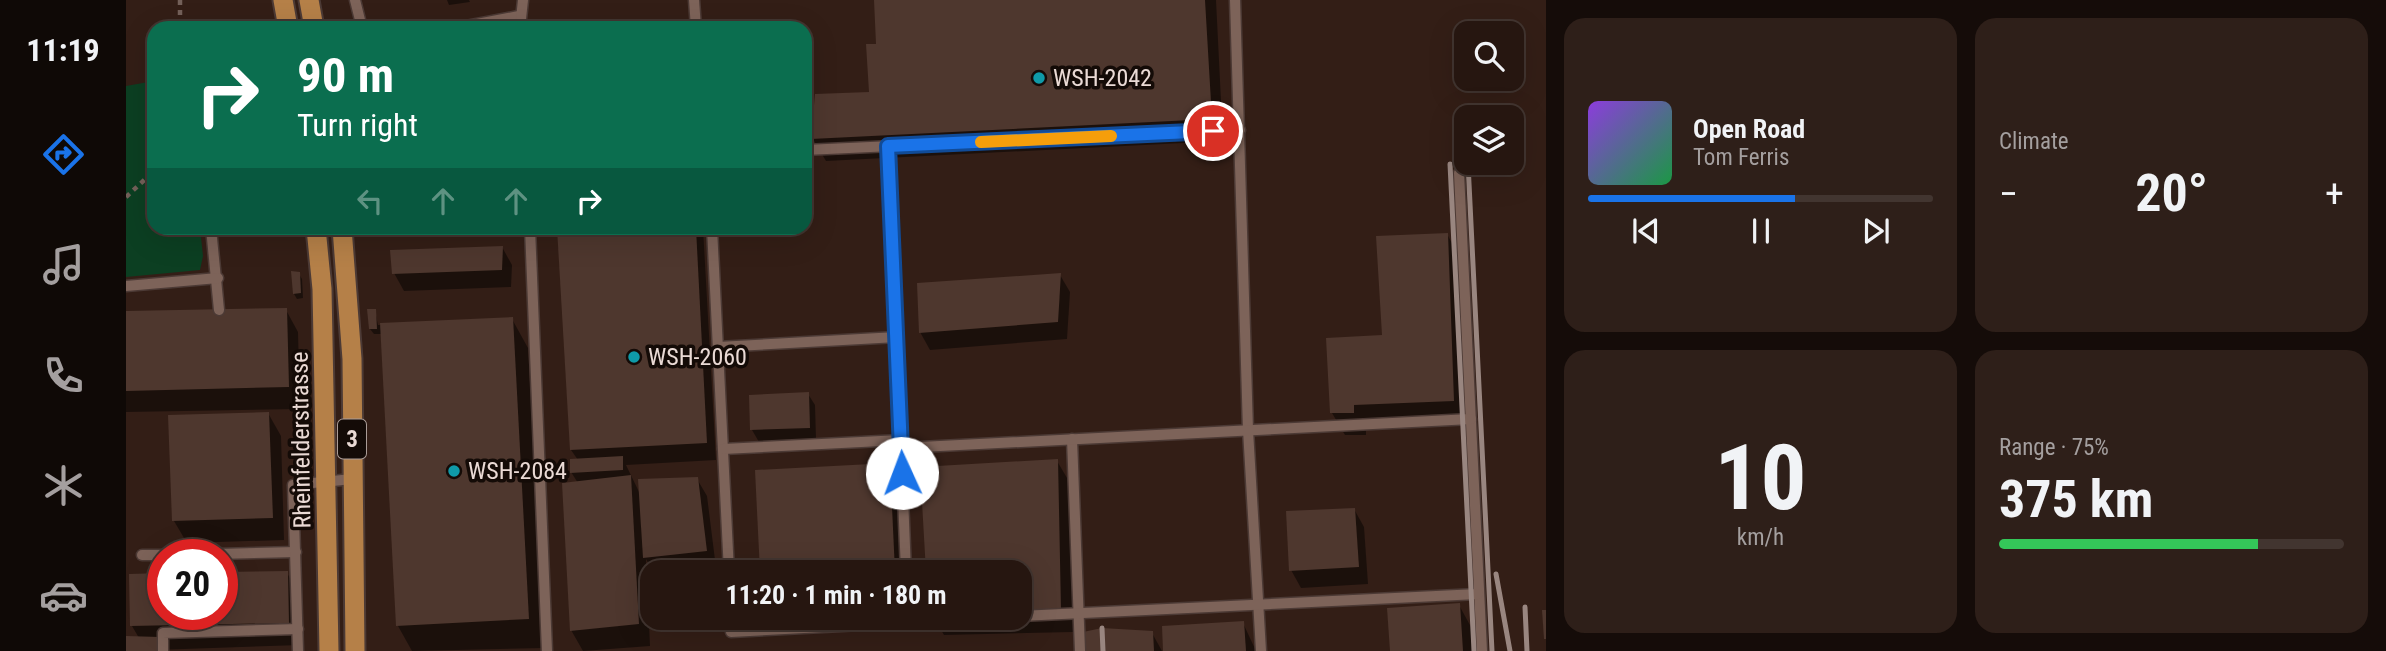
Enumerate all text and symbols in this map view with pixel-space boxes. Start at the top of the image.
map controls [1454,21,1524,175]
button: search [1454,21,1524,91]
text: 11:19 [26,31,100,69]
text: 90 m [297,47,394,104]
icon: right [182,49,273,140]
place label: WSH-2042 [1053,64,1152,92]
marker: WSH-2042 [1031,70,1047,86]
pin [1183,101,1243,161]
button: layers [1454,105,1524,175]
text: Turn right [297,106,418,144]
icon: arrive [1194,112,1232,150]
text: Open Road [1693,114,1805,144]
text: Climate [1999,128,2069,155]
icon: directions [39,130,88,179]
text: Tom Ferris [1693,144,1789,171]
text: 20° [2135,163,2208,224]
text: − [1999,172,2018,216]
text: + [2325,172,2344,216]
icon: left [351,182,389,220]
icon: ahead [424,182,462,220]
icon: ahead [497,182,535,220]
icon: right [570,182,608,220]
icon: previous [1627,212,1665,250]
icon: pause [1742,212,1780,250]
icon: next [1857,212,1895,250]
icon: music [39,240,88,289]
place label: WSH-2060 [648,343,747,371]
marker: WSH-2060 [626,349,642,365]
icon: phone [39,351,88,400]
street label: Rheinfelderstrasse [285,351,317,529]
road number: 3 [338,420,366,458]
text: 10 [1715,425,1806,531]
text: Range · 75% [1999,434,2109,461]
position arrow [865,436,939,510]
place label: WSH-2084 [468,457,567,485]
icon: climate [39,461,88,510]
marker: WSH-2084 [446,463,462,479]
text: 375 km [1999,469,2153,530]
text: km/h [1737,524,1784,551]
speed limit sign: 20 [147,539,238,630]
icon: car [39,571,88,620]
text: 11:20 · 1 min · 180 m [726,580,946,610]

